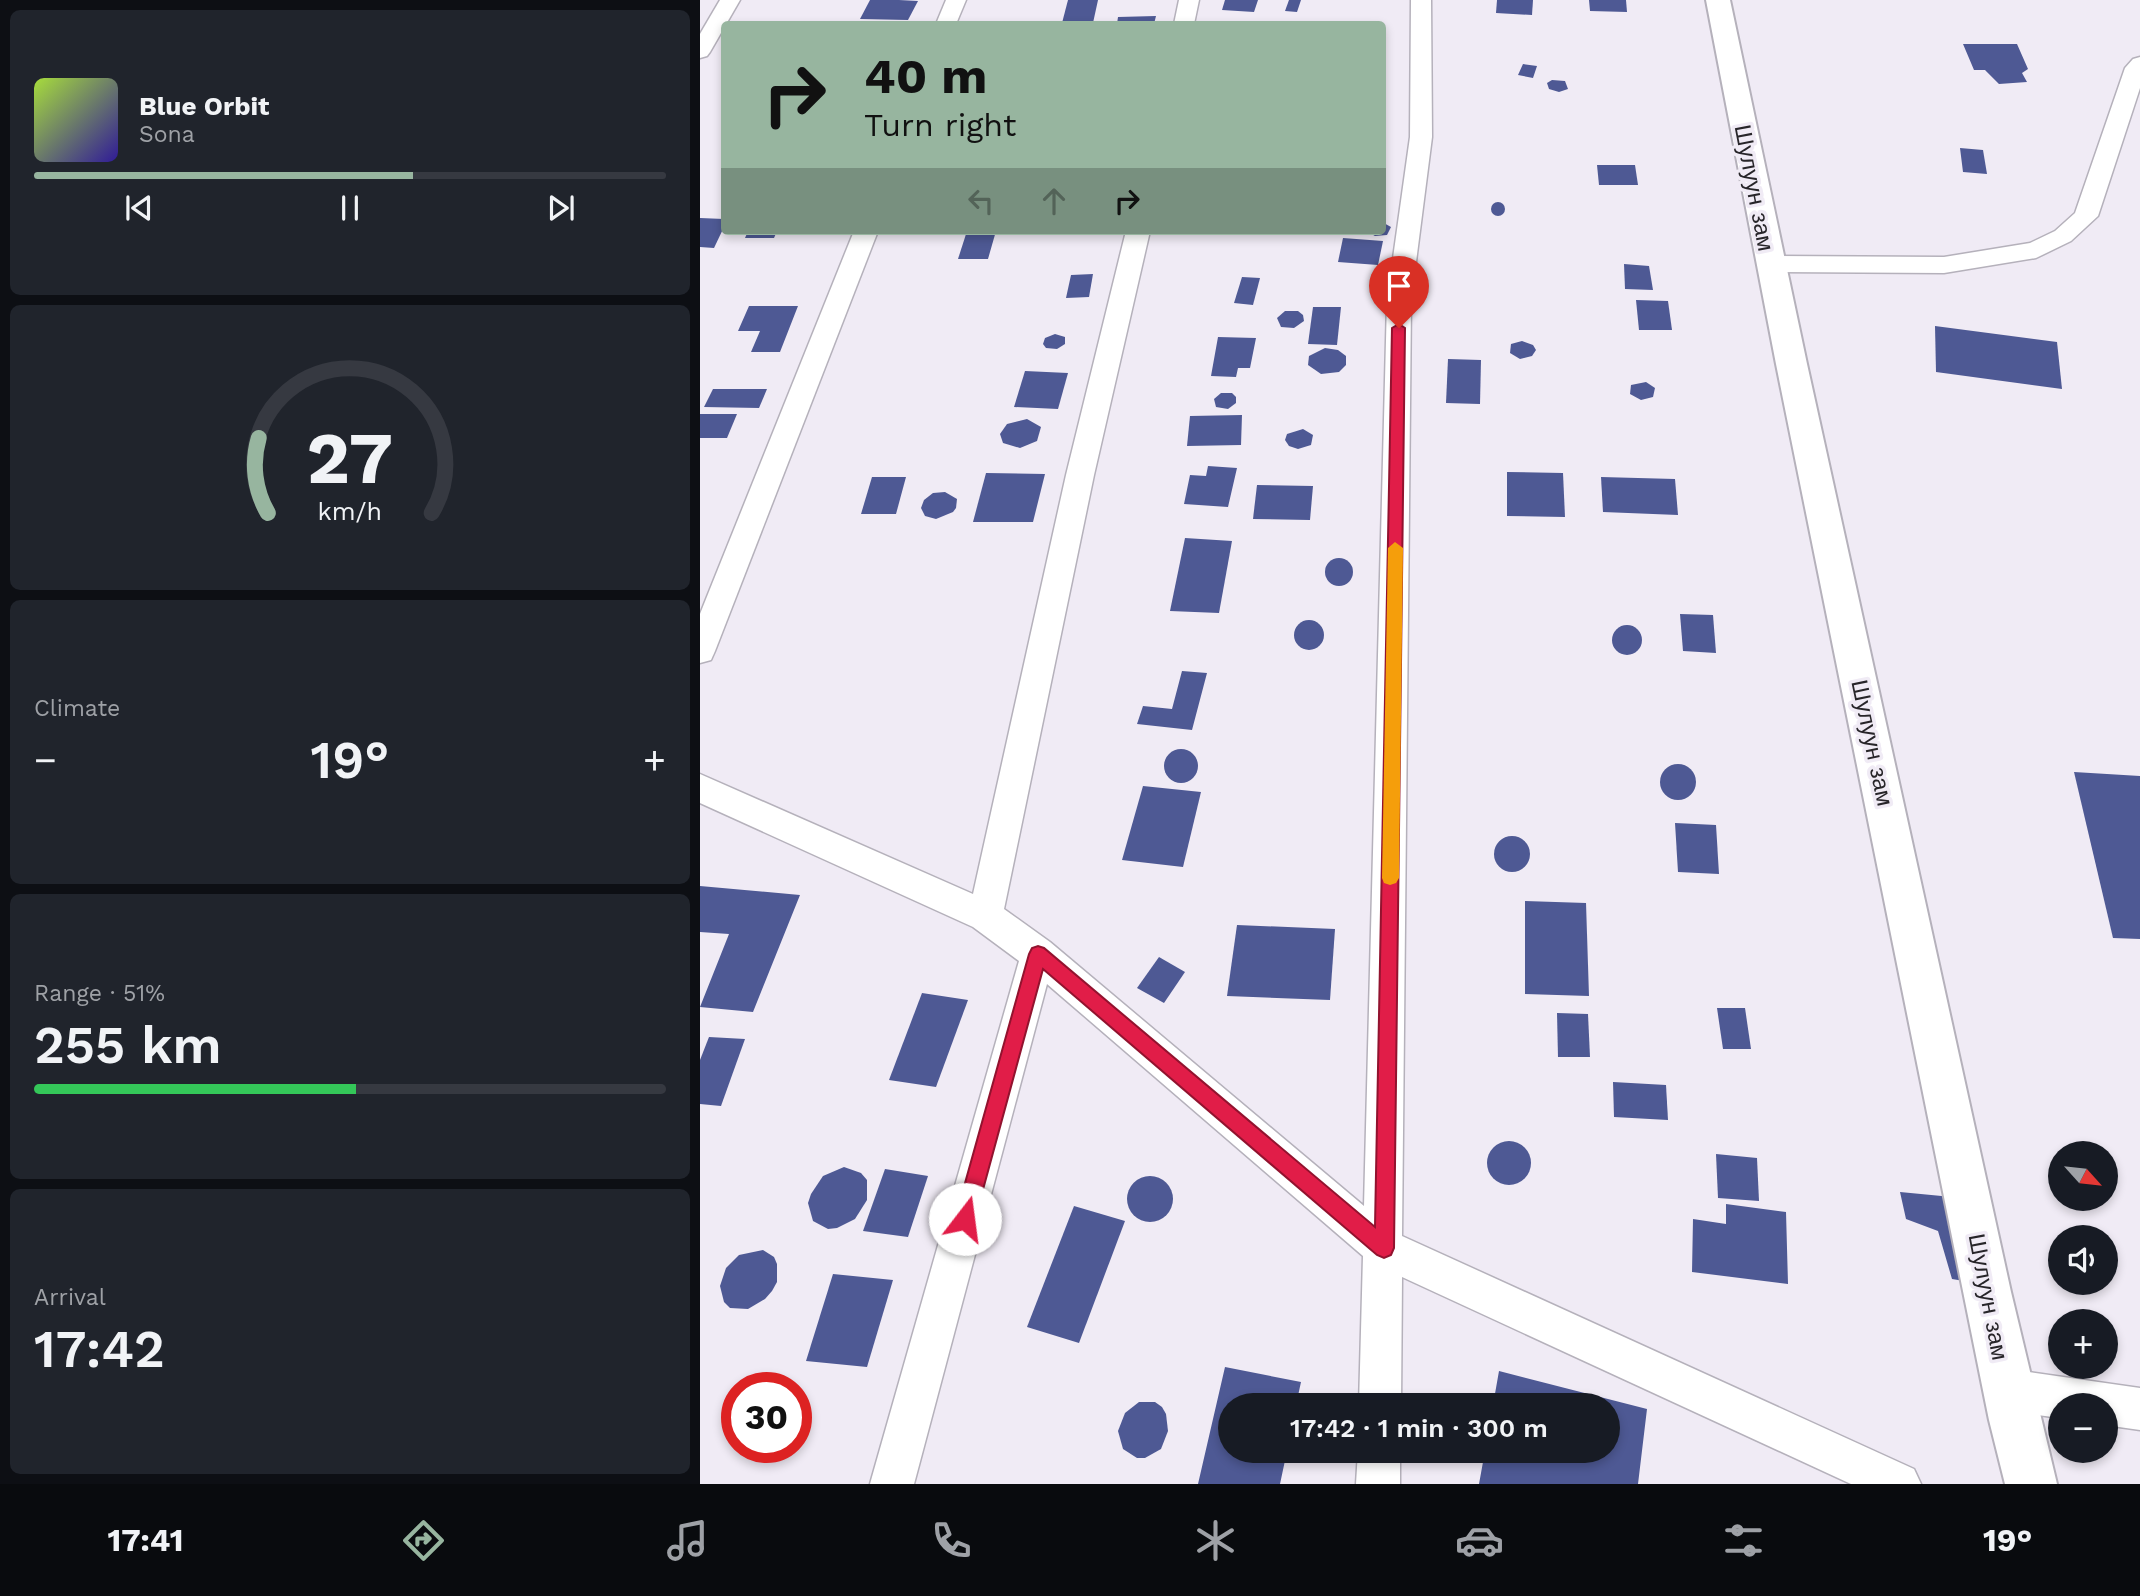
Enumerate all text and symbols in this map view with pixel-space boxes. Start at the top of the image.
text: 40 m [864,47,987,105]
icon: right [749,49,840,140]
text: Blue Orbit [139,91,269,121]
text: Turn right [864,106,1016,144]
text: Sona [139,121,195,148]
street label: Шулуун зам [1729,123,1779,253]
icon: left [962,182,1000,220]
icon: ahead [1035,182,1073,220]
icon: right [1108,182,1146,220]
icon: previous [120,189,158,227]
icon: pause [331,189,369,227]
icon: next [542,189,580,227]
pin [1369,256,1429,328]
icon: arrive [1380,267,1418,305]
text: 27 [307,416,393,502]
text: km/h [318,497,382,526]
street label: Шулуун зам [1845,677,1899,809]
text: Climate [34,695,120,722]
text: 19° [311,730,389,791]
text: − [34,738,57,782]
text: + [643,738,666,782]
text: Range · 51% [34,980,165,1007]
text: 255 km [34,1015,222,1076]
north arrow [2048,1141,2118,1211]
map controls [2048,1141,2118,1463]
position arrow [928,1182,1002,1256]
button: sound [2048,1225,2118,1295]
street label: Шулуун зам [1963,1232,2013,1362]
text: Arrival [34,1284,106,1311]
button: + [2048,1309,2118,1379]
text: 17:42 [34,1319,165,1380]
speed limit sign: 30 [721,1372,812,1463]
button: − [2048,1393,2118,1463]
text: 17:42 · 1 min · 300 m [1290,1413,1548,1443]
icon: directions [399,1516,448,1565]
icon: music [663,1516,712,1565]
icon: phone [927,1516,976,1565]
icon: climate [1191,1516,1240,1565]
icon: car [1455,1516,1504,1565]
icon: filters [1719,1516,1768,1565]
text: 17:41 [108,1521,184,1559]
text: 19° [1983,1521,2032,1559]

